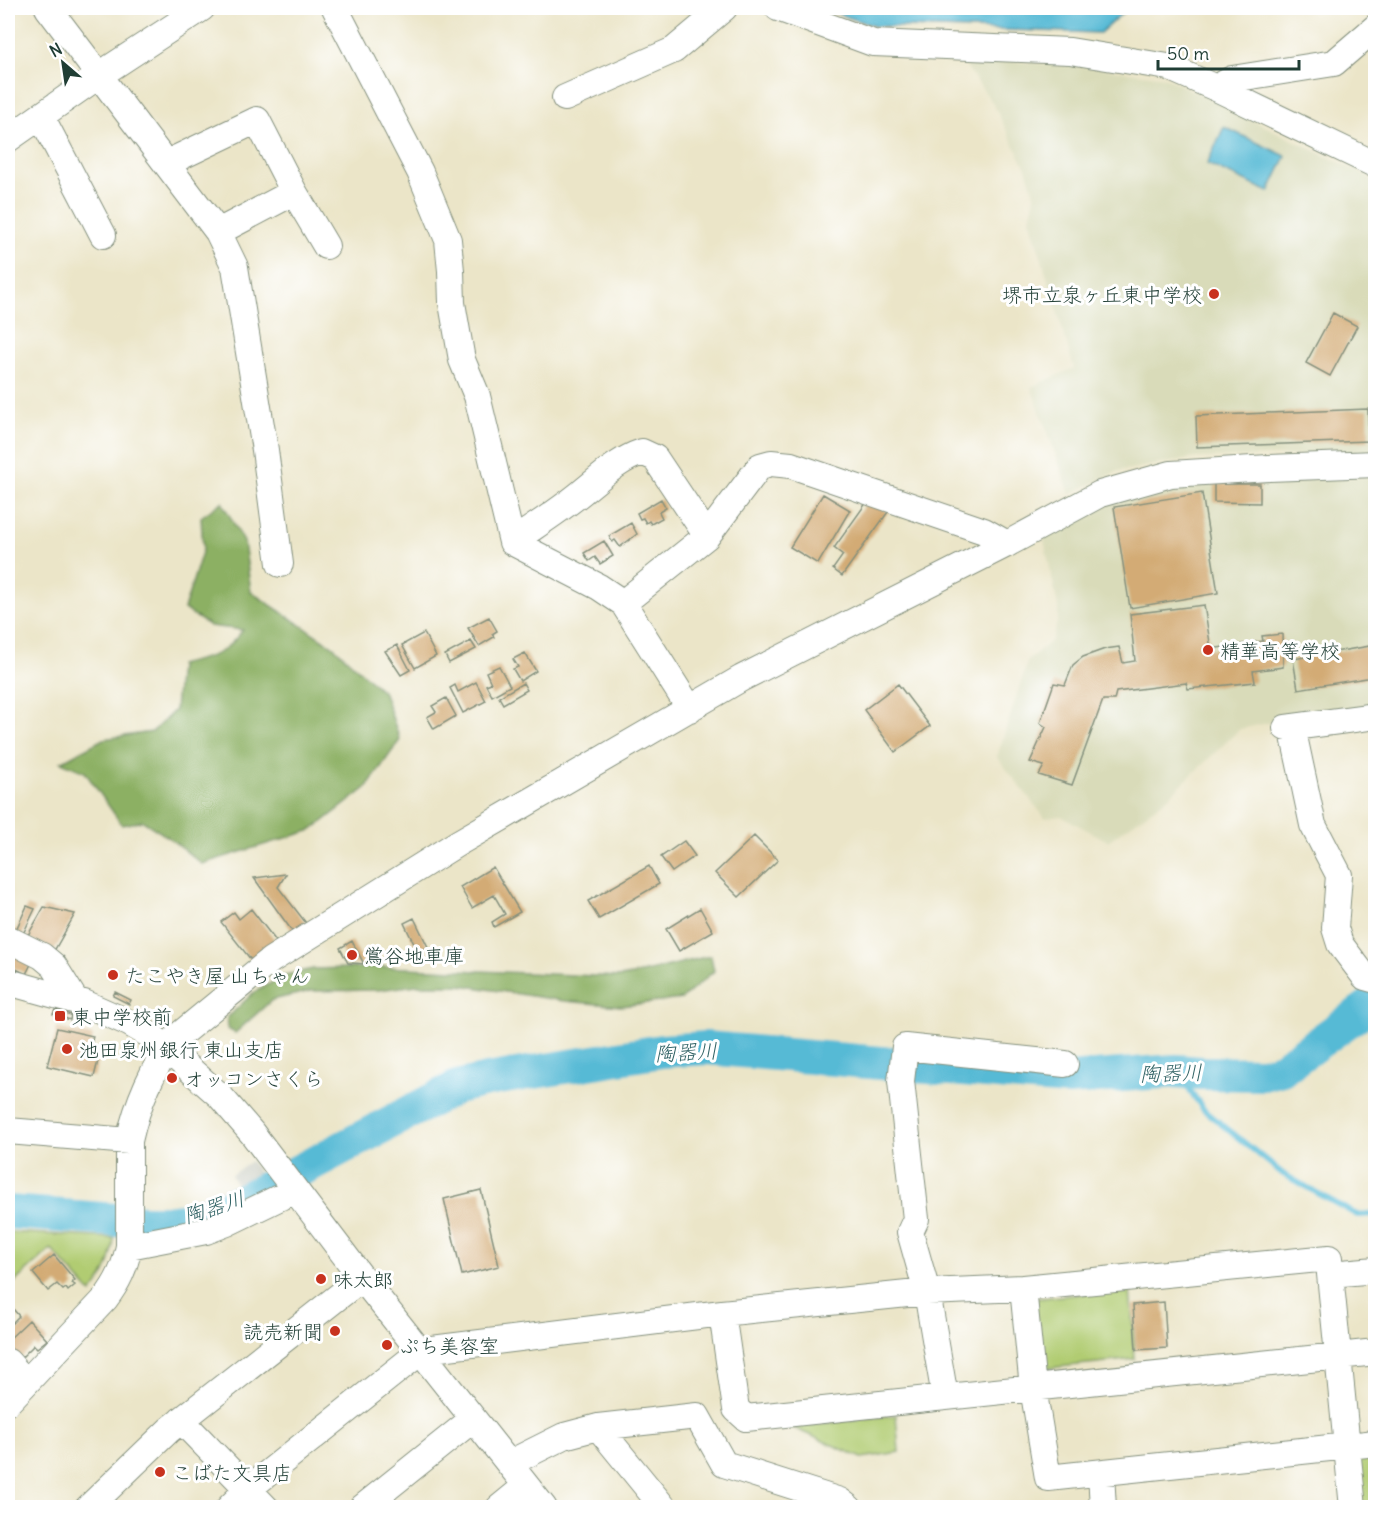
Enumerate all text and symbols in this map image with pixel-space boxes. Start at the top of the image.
north arrow [33,33,93,93]
scale bar [1158,33,1299,71]
text: N [46,38,65,61]
text: 50 m [1167,42,1209,65]
place label: 堺市立泉ヶ丘東中学校 [1002,282,1202,307]
marker: 堺市立泉ヶ丘東中学校 [1207,287,1221,301]
place label: 精華高等学校 [1220,638,1340,663]
marker: 精華高等学校 [1201,643,1215,657]
place label: 鴬谷地車庫 [364,943,464,968]
marker: 鴬谷地車庫 [345,948,359,962]
place label: たこやき屋 山ちゃん [125,963,310,988]
marker: たこやき屋 山ちゃん [106,968,120,982]
place label: 東中学校前 [72,1004,172,1029]
marker: 東中学校前 [53,1009,67,1023]
place label: 池田泉州銀行 東山支店 [79,1037,284,1062]
water label: 陶器川 [654,1037,718,1067]
marker: 池田泉州銀行 東山支店 [60,1042,74,1056]
water label: 陶器川 [1139,1058,1203,1088]
place label: オッコンさくら [184,1066,324,1091]
marker: オッコンさくら [165,1071,179,1085]
water label: 陶器川 [180,1184,248,1230]
place label: 味太郎 [333,1267,393,1292]
marker: 味太郎 [314,1272,328,1286]
place label: 読売新聞 [243,1319,323,1344]
marker: 読売新聞 [328,1324,342,1338]
place label: ぷち美容室 [399,1333,499,1358]
marker: ぷち美容室 [380,1338,394,1352]
place label: こばた文具店 [172,1460,292,1485]
marker: こばた文具店 [153,1465,167,1479]

